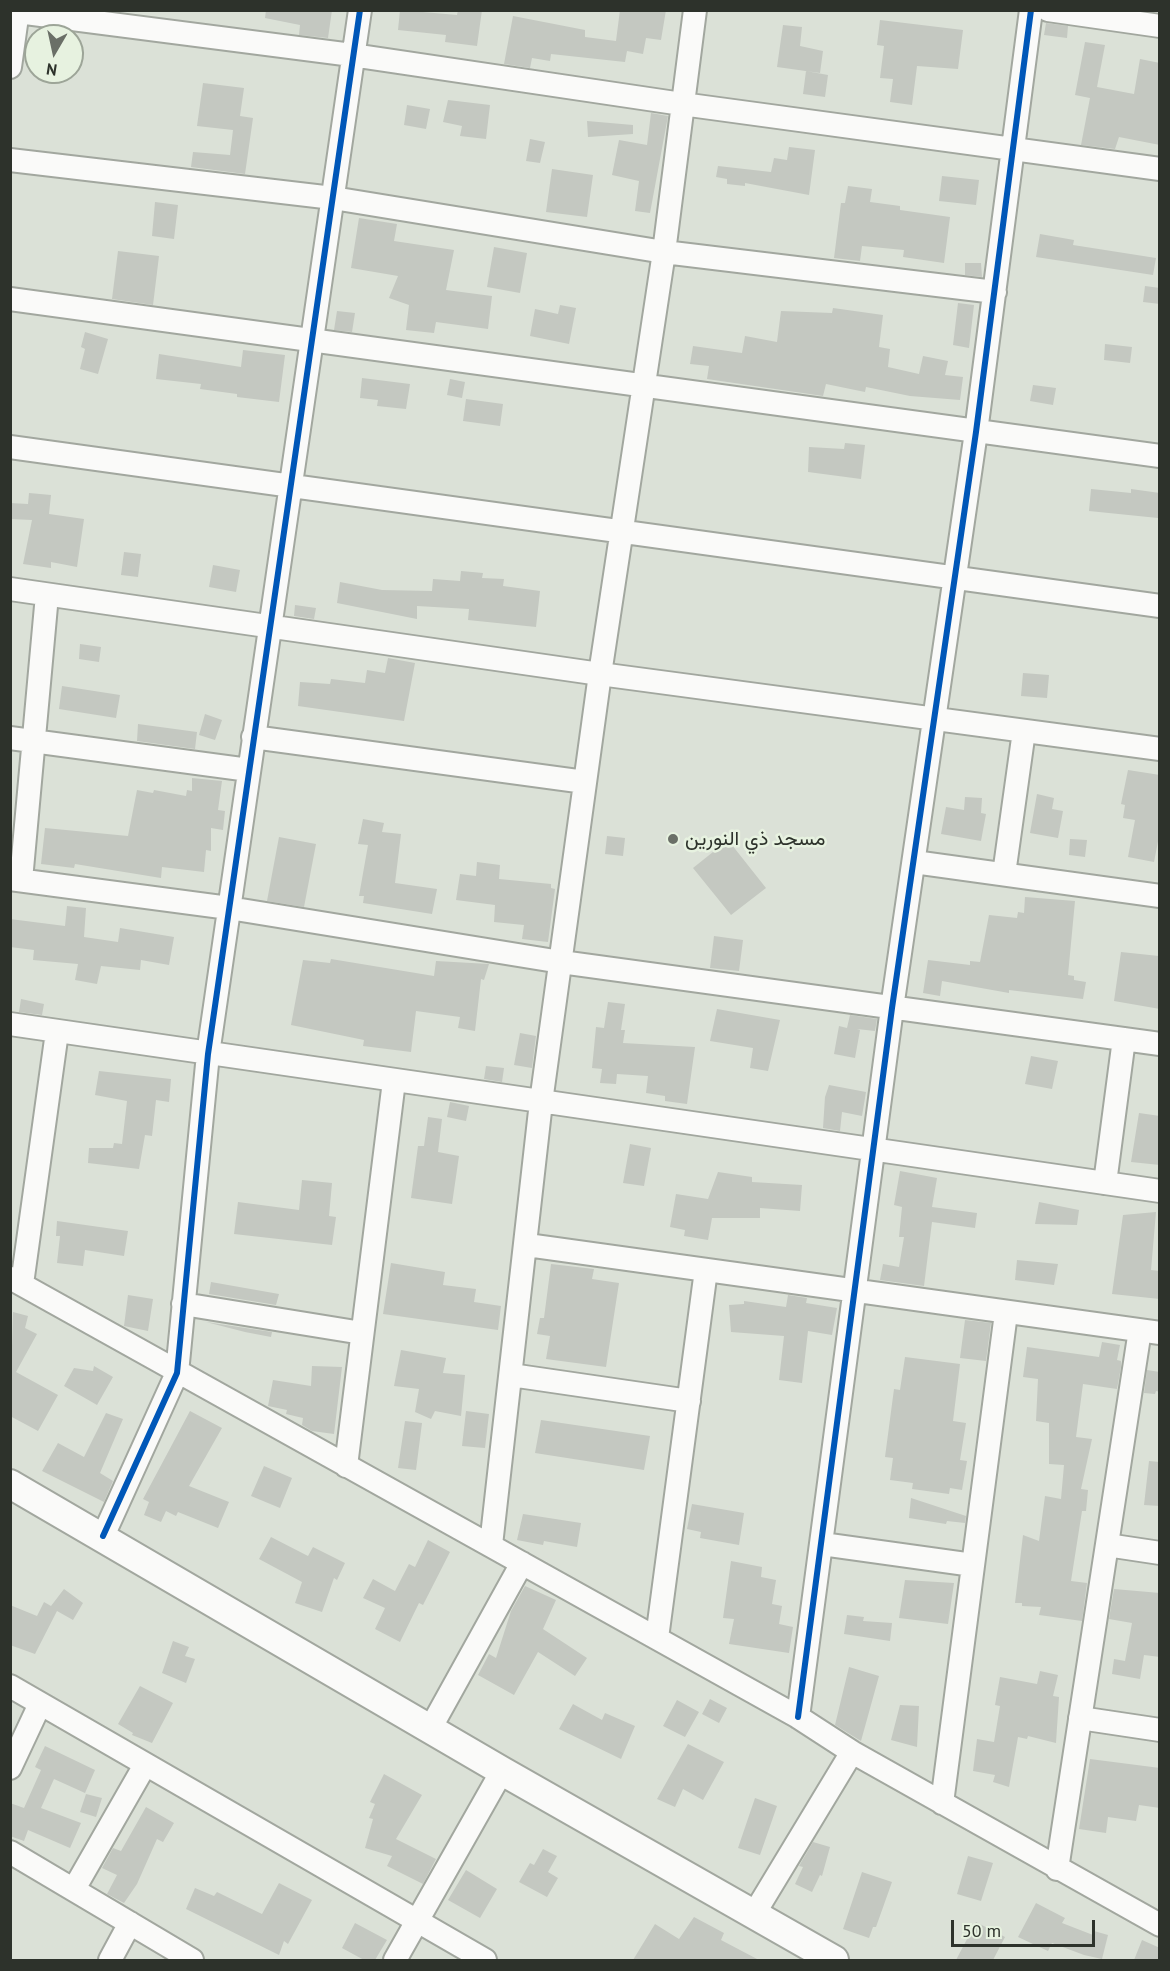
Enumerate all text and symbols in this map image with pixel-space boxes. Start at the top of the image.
north arrow [24,24,84,84]
text: N [45,59,58,81]
place label: مسجد ذي النورين [685,827,825,851]
marker: مسجد ذي النورين [666,832,680,846]
scale bar [954,1908,1098,1946]
text: 50 m [962,1919,1001,1942]

